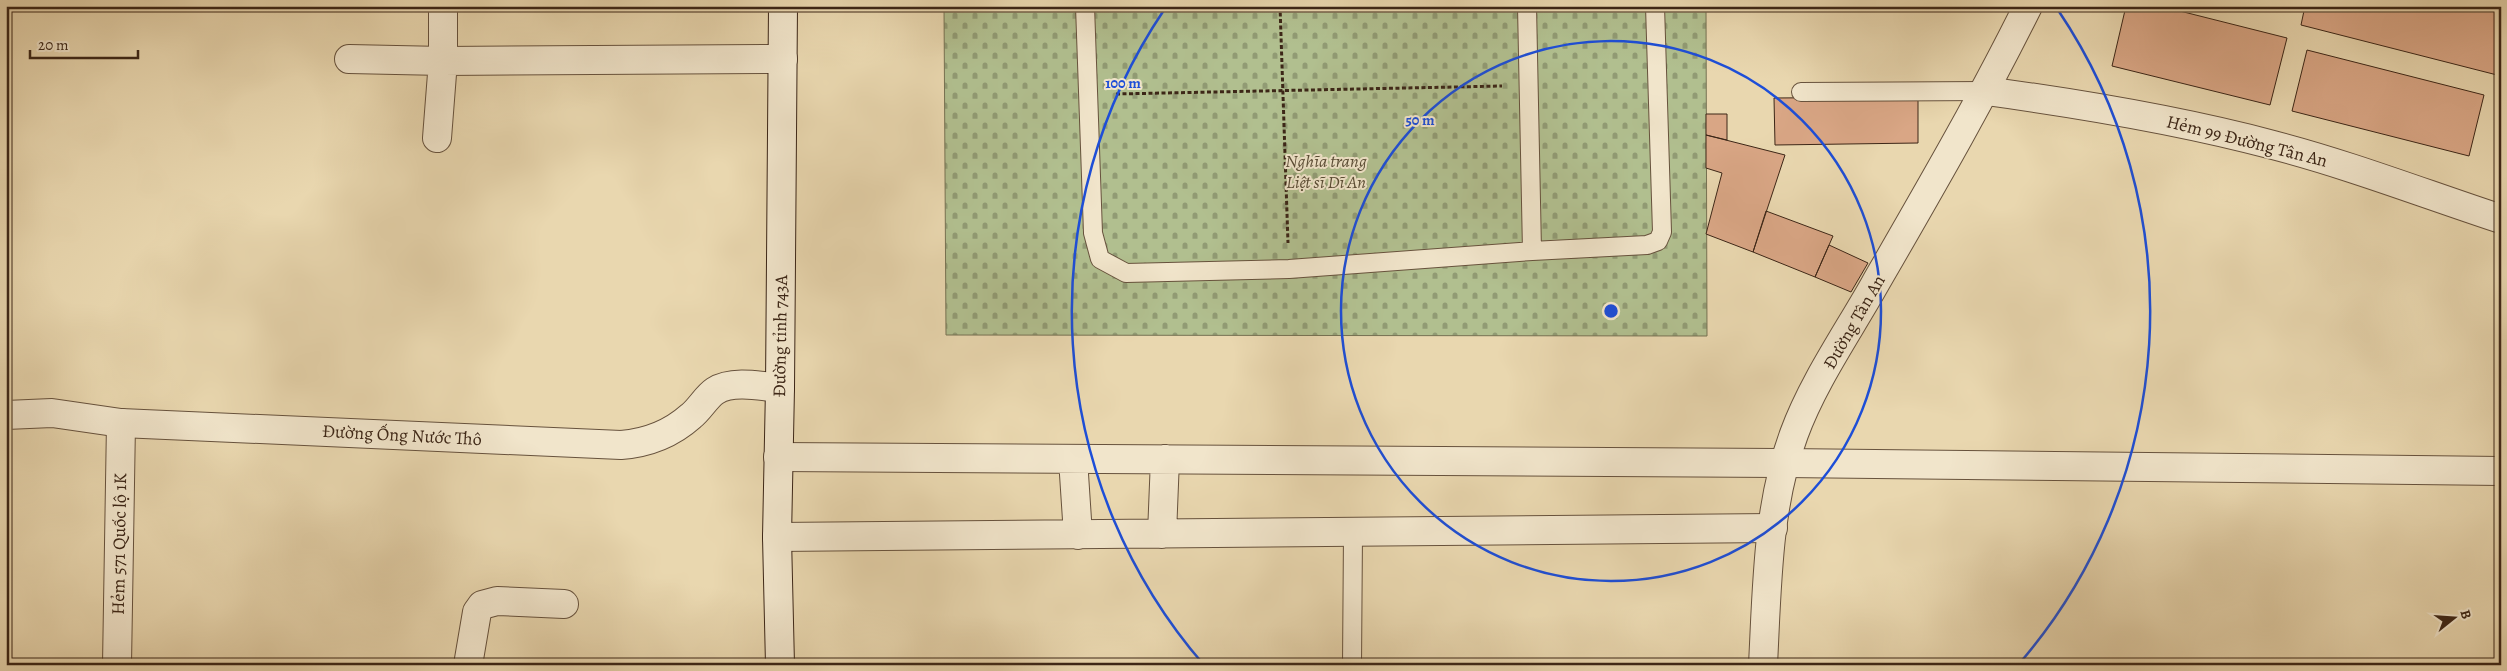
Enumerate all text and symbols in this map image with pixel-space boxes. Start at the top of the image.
scale bar [30,28,138,60]
text: 20 m [38,35,69,55]
text: 100 m [1105,73,1141,93]
street label: Hẻm 99 Đường Tân An [2164,109,2330,173]
text: 50 m [1405,110,1435,130]
park label: Nghĩa trang Liệt sĩ Dĩ An [1285,149,1367,194]
street label: Đường Tân An [1817,270,1891,374]
street label: Đường tỉnh 743A [767,274,793,397]
centre of rings [1602,302,1620,320]
street label: Đường Ống Nước Thô [322,419,482,451]
street label: Hẻm 571 Quốc lộ 1K [106,472,132,615]
north arrow [2430,594,2480,644]
text: B [2456,607,2476,622]

